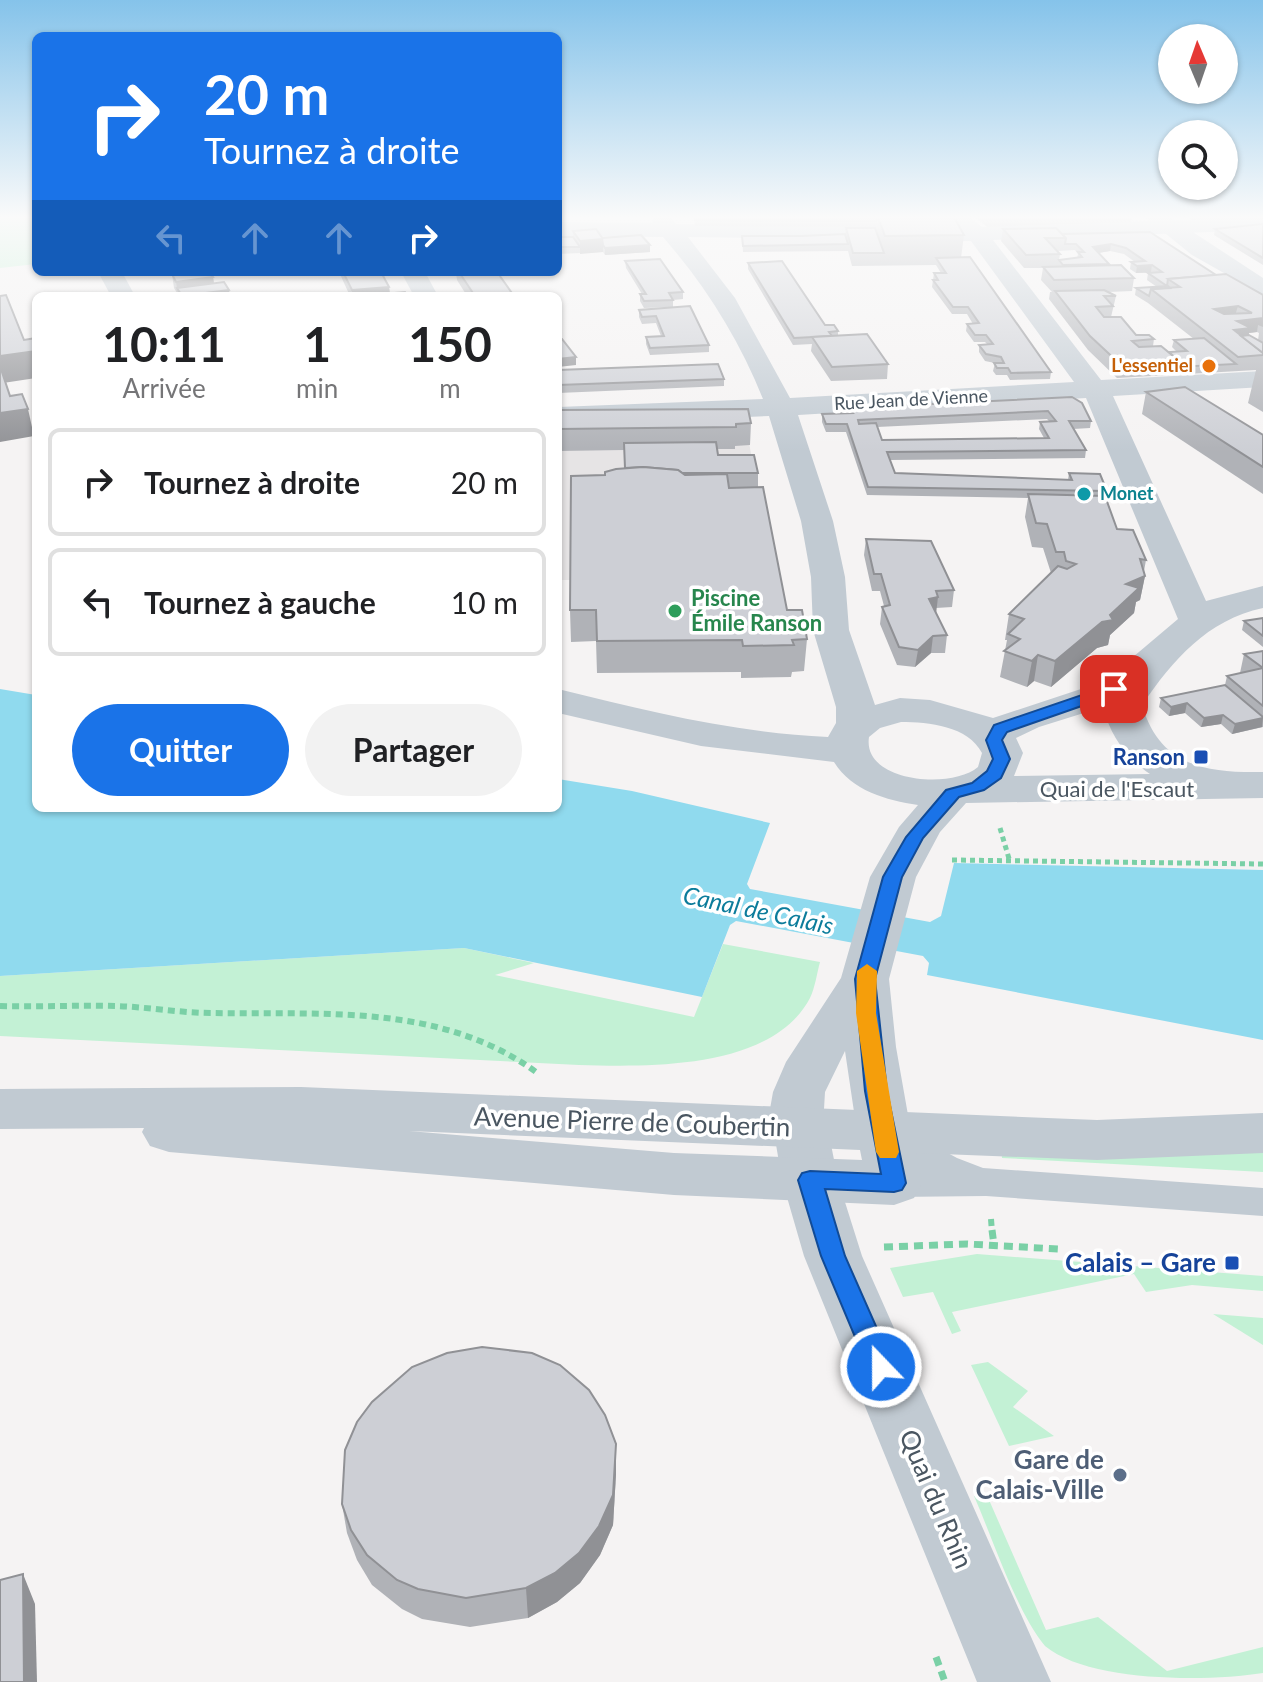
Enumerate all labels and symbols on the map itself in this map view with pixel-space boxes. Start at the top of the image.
north arrow [1158,24,1238,104]
place label: L'essentiel [1111,354,1193,376]
marker: L'essentiel [1200,357,1218,375]
street label: Rue Jean de Vienne [833,384,988,414]
place label: Monet [1100,482,1154,504]
marker: Monet [1075,485,1093,503]
place label: Piscine Émile Ranson [691,584,822,636]
marker: Piscine Émile Ranson [666,602,684,620]
pin [1080,655,1148,723]
place label: Ranson [1113,743,1185,770]
marker: Ranson [1192,748,1210,766]
street label: Quai de l'Escaut [1040,775,1194,802]
water label: Canal de Calais [681,879,836,940]
street label: Avenue Pierre de Coubertin [473,1099,791,1143]
place label: Calais – Gare [1065,1246,1216,1278]
marker: Calais – Gare [1223,1254,1241,1272]
position arrow [839,1325,923,1409]
street label: Quai du Rhin [893,1424,981,1573]
place label: Gare de Calais-Ville [976,1443,1104,1505]
marker: Gare de Calais-Ville [1111,1466,1129,1484]

